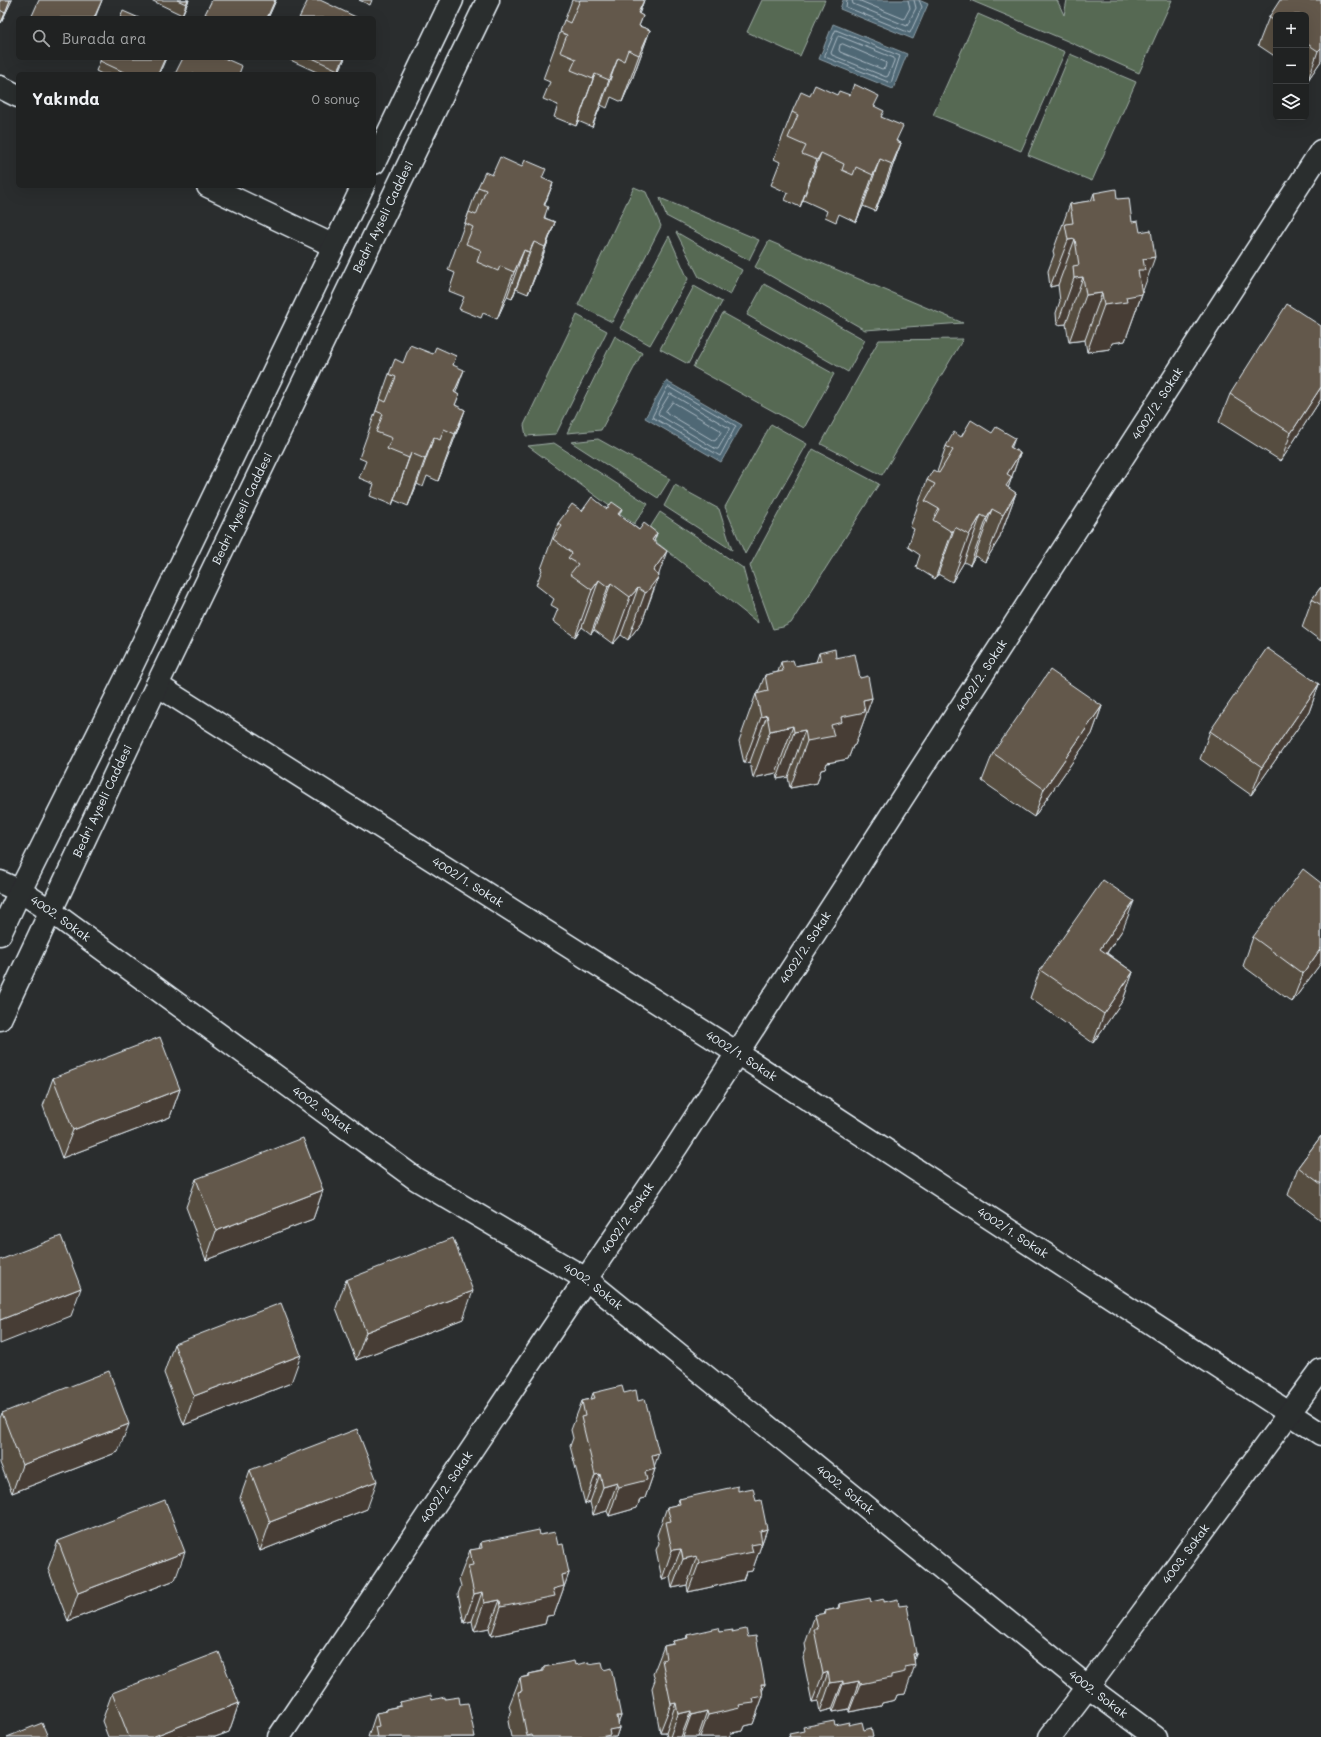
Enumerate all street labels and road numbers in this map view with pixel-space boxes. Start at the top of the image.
street label: Bedri Ayseli Caddesi [348,158,416,275]
street label: 4002/2. Sokak [1127,364,1186,442]
street label: Bedri Ayseli Caddesi [207,449,275,567]
street label: 4002/2. Sokak [951,636,1010,714]
street label: Bedri Ayseli Caddesi [68,742,135,859]
street label: 4002/1. Sokak [429,853,507,910]
street label: 4002. Sokak [28,891,94,945]
street label: 4002/2. Sokak [775,908,834,986]
street label: 4002/1. Sokak [703,1026,780,1084]
street label: 4002. Sokak [290,1082,356,1136]
street label: 4002/2. Sokak [597,1179,657,1256]
street label: 4002/1. Sokak [975,1203,1052,1261]
street label: 4002. Sokak [561,1259,627,1313]
street label: 4002/2. Sokak [416,1447,476,1525]
street label: 4002. Sokak [814,1461,878,1517]
street label: 4003. Sokak [1158,1520,1212,1586]
street label: 4002. Sokak [1066,1666,1131,1721]

